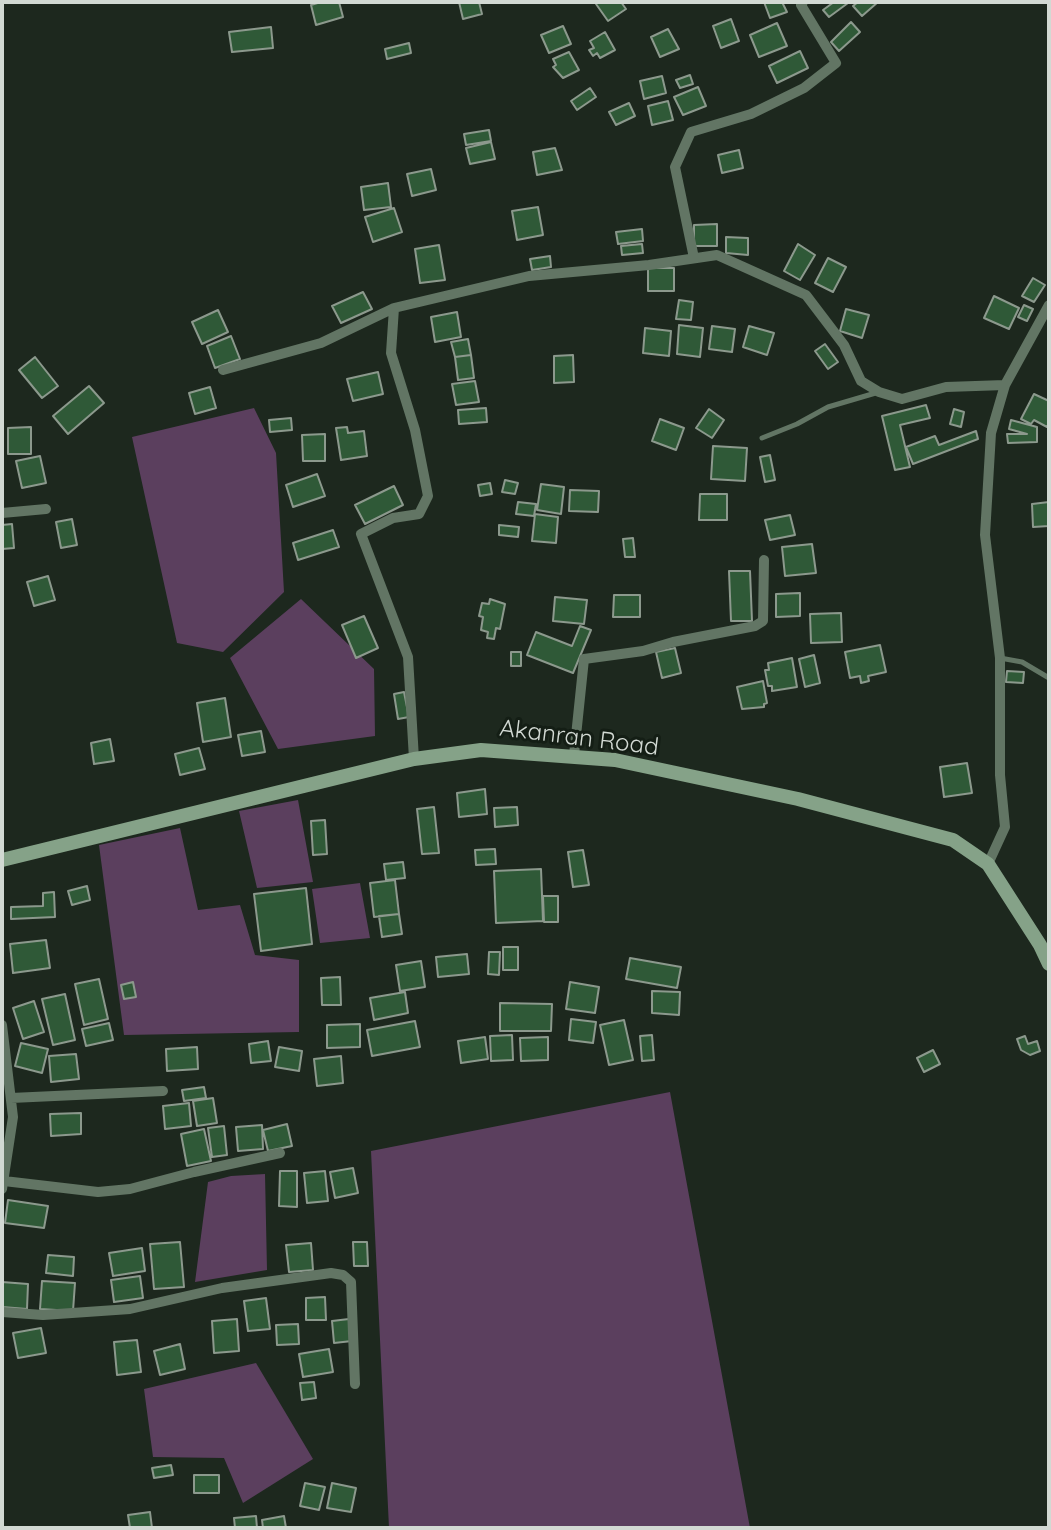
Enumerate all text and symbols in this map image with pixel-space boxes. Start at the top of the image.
street label: Akanran Road [498,714,660,762]

